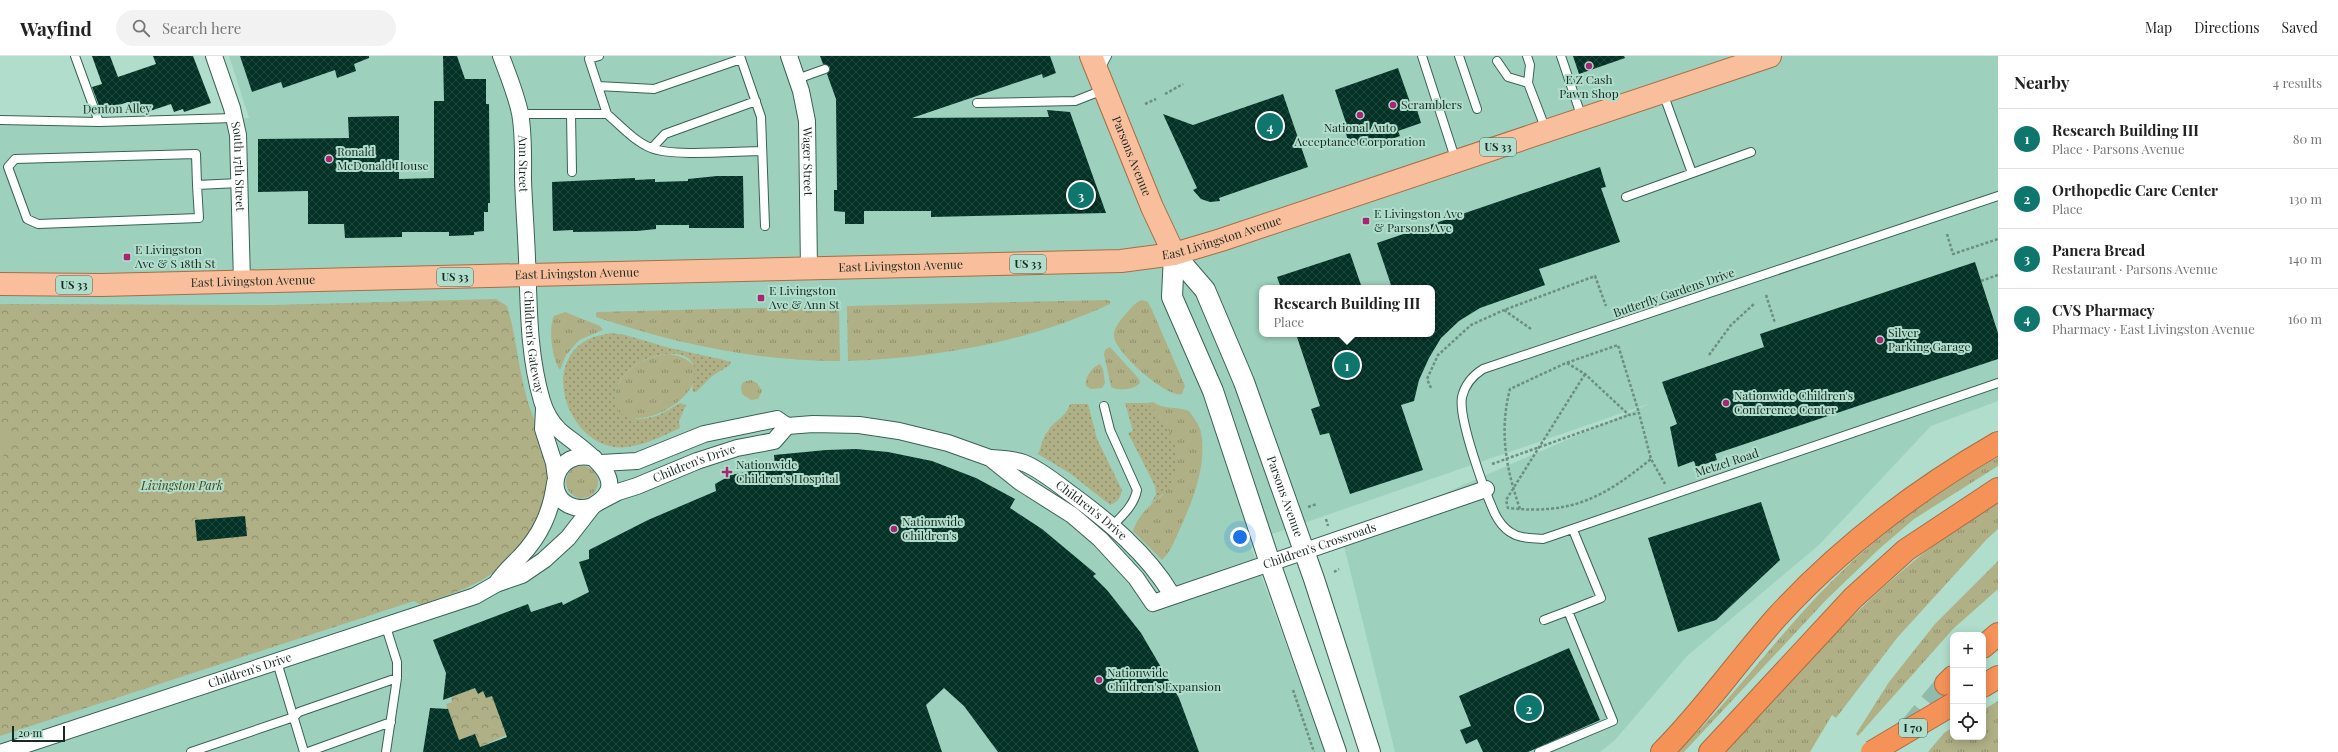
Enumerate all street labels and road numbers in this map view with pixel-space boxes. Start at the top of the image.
street label: Denton Alley [82,99,152,117]
street label: Parsons Avenue [1109,113,1156,198]
street label: South 17th Street [228,120,249,212]
street label: Wager Street [800,126,817,197]
street label: Ann Street [516,134,533,193]
road number: US 33 [1480,138,1516,156]
street label: East Livingston Avenue [1161,211,1283,263]
road number: US 33 [1010,255,1046,273]
street label: East Livingston Avenue [838,256,963,275]
street label: East Livingston Avenue [514,263,639,282]
street label: Butterfly Gardens Drive [1611,264,1737,320]
road number: US 33 [437,268,473,286]
street label: East Livingston Avenue [190,271,315,290]
road number: US 33 [56,276,92,294]
street label: Children's Gateway [521,290,549,395]
street label: Children's Drive [650,440,737,486]
street label: Metzel Road [1693,444,1761,480]
street label: Parsons Avenue [1264,453,1307,539]
street label: Children's Drive [1053,476,1131,543]
street label: Children's Crossroads [1261,518,1378,572]
street label: Children's Drive [206,648,294,691]
road number: I 70 [1899,719,1927,737]

